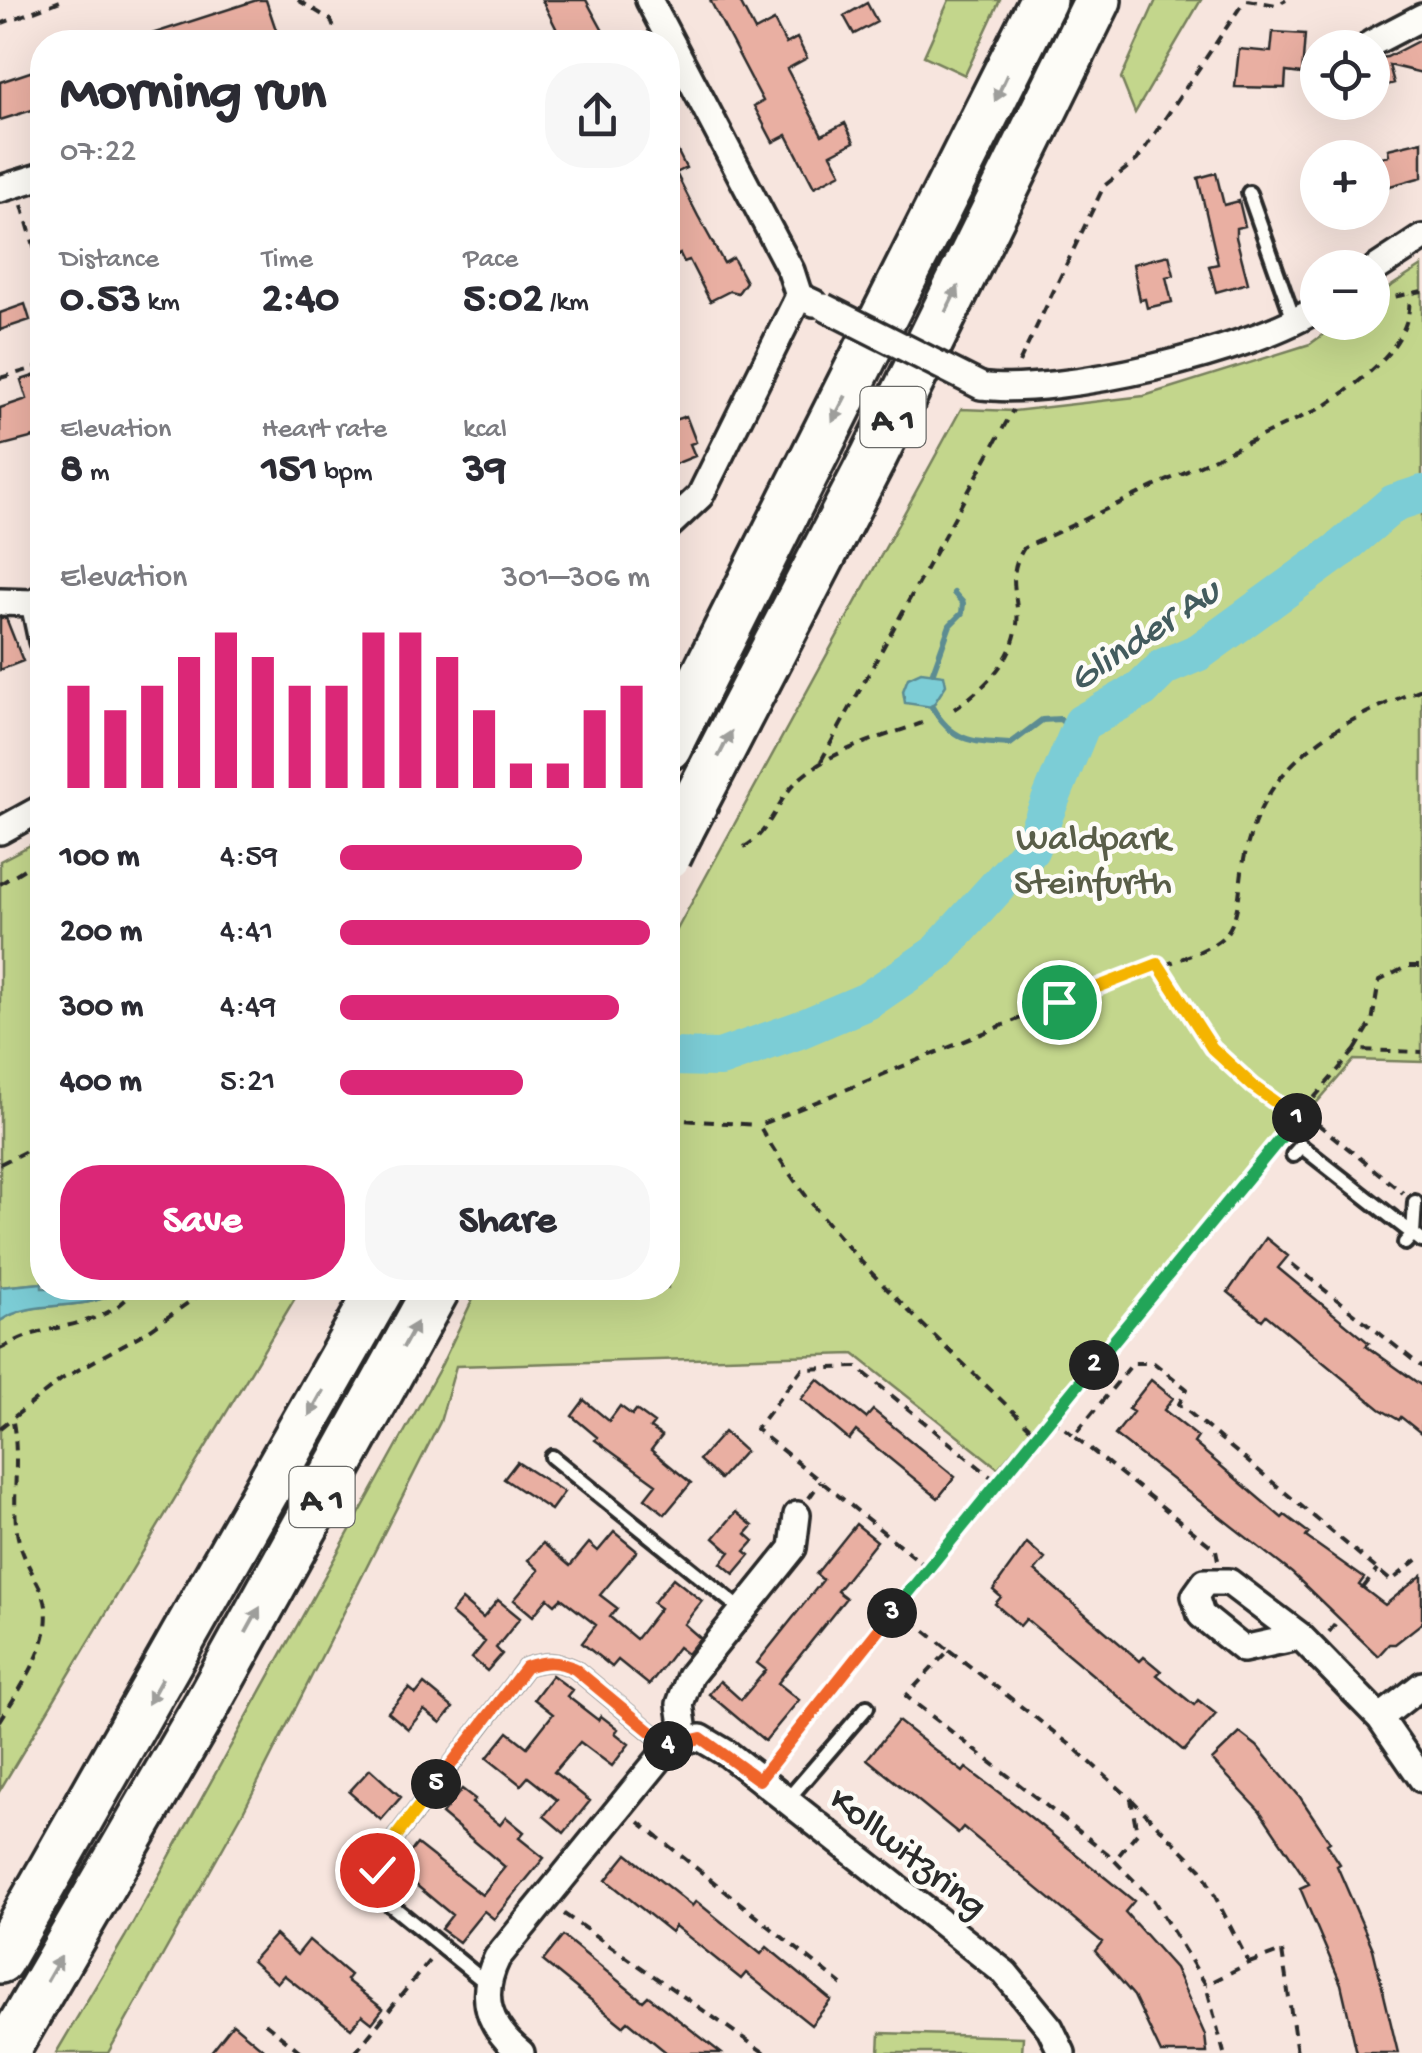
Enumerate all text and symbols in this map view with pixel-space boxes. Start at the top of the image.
map controls [1300,30,1390,340]
button: locate [1300,30,1390,120]
button: share [545,63,650,168]
text: Morning run [60,64,326,128]
one-way arrow [993,74,1010,103]
text: 07:22 [60,134,136,172]
button: + [1300,140,1390,230]
text: Distance [60,244,159,277]
text: Time [262,244,313,277]
text: Pace [463,244,518,277]
button: − [1300,250,1390,340]
text: 0.53 [60,277,141,326]
text: 2:40 [262,277,339,326]
text: 5:02 [463,277,543,326]
one-way arrow [943,284,960,313]
text: km [141,287,180,320]
text: /km [543,287,589,320]
road number: A 1 [860,387,926,447]
one-way arrow [831,395,848,424]
text: Elevation [60,414,171,447]
text: Heart rate [262,414,387,447]
text: kcal [463,414,507,447]
text: 8 [60,447,83,496]
text: 151 [262,447,318,496]
text: 39 [463,447,506,496]
text: m [83,457,110,490]
text: bpm [318,457,373,490]
text: Elevation [60,560,187,598]
text: 301–306 m [501,560,650,598]
water label: Glinder Au [1061,568,1233,705]
one-way arrow [716,730,733,759]
park label: Waldpark Steinfurth [1014,819,1173,907]
text: 100 m [60,839,140,877]
text: 4:59 [220,839,278,877]
text: 200 m [60,914,142,952]
text: 4:41 [220,914,273,952]
pin [1017,960,1102,1045]
icon: arrive [1032,975,1087,1030]
text: 300 m [60,989,143,1027]
text: 4:49 [220,989,276,1027]
text: 400 m [60,1064,142,1102]
text: 5:21 [220,1064,275,1102]
pin: 1 [1272,1093,1322,1143]
text: 1 [1291,1101,1303,1134]
button: Save [60,1165,345,1280]
button: Share [365,1165,650,1280]
one-way arrow [402,1321,419,1350]
pin: 2 [1069,1340,1119,1390]
text: 2 [1087,1348,1101,1381]
one-way arrow [308,1389,326,1417]
road number: A 1 [290,1467,354,1527]
pin: 3 [867,1588,917,1638]
text: 3 [885,1596,899,1629]
one-way arrow [244,1606,262,1634]
one-way arrow [146,1676,163,1705]
pin: 4 [643,1721,693,1771]
text: 4 [661,1729,675,1762]
pin: 5 [411,1759,461,1809]
text: 5 [429,1767,443,1800]
street label: Kollwitzring [818,1779,994,1930]
pin [335,1828,420,1913]
icon: check [350,1843,405,1898]
one-way arrow [45,1955,62,1983]

